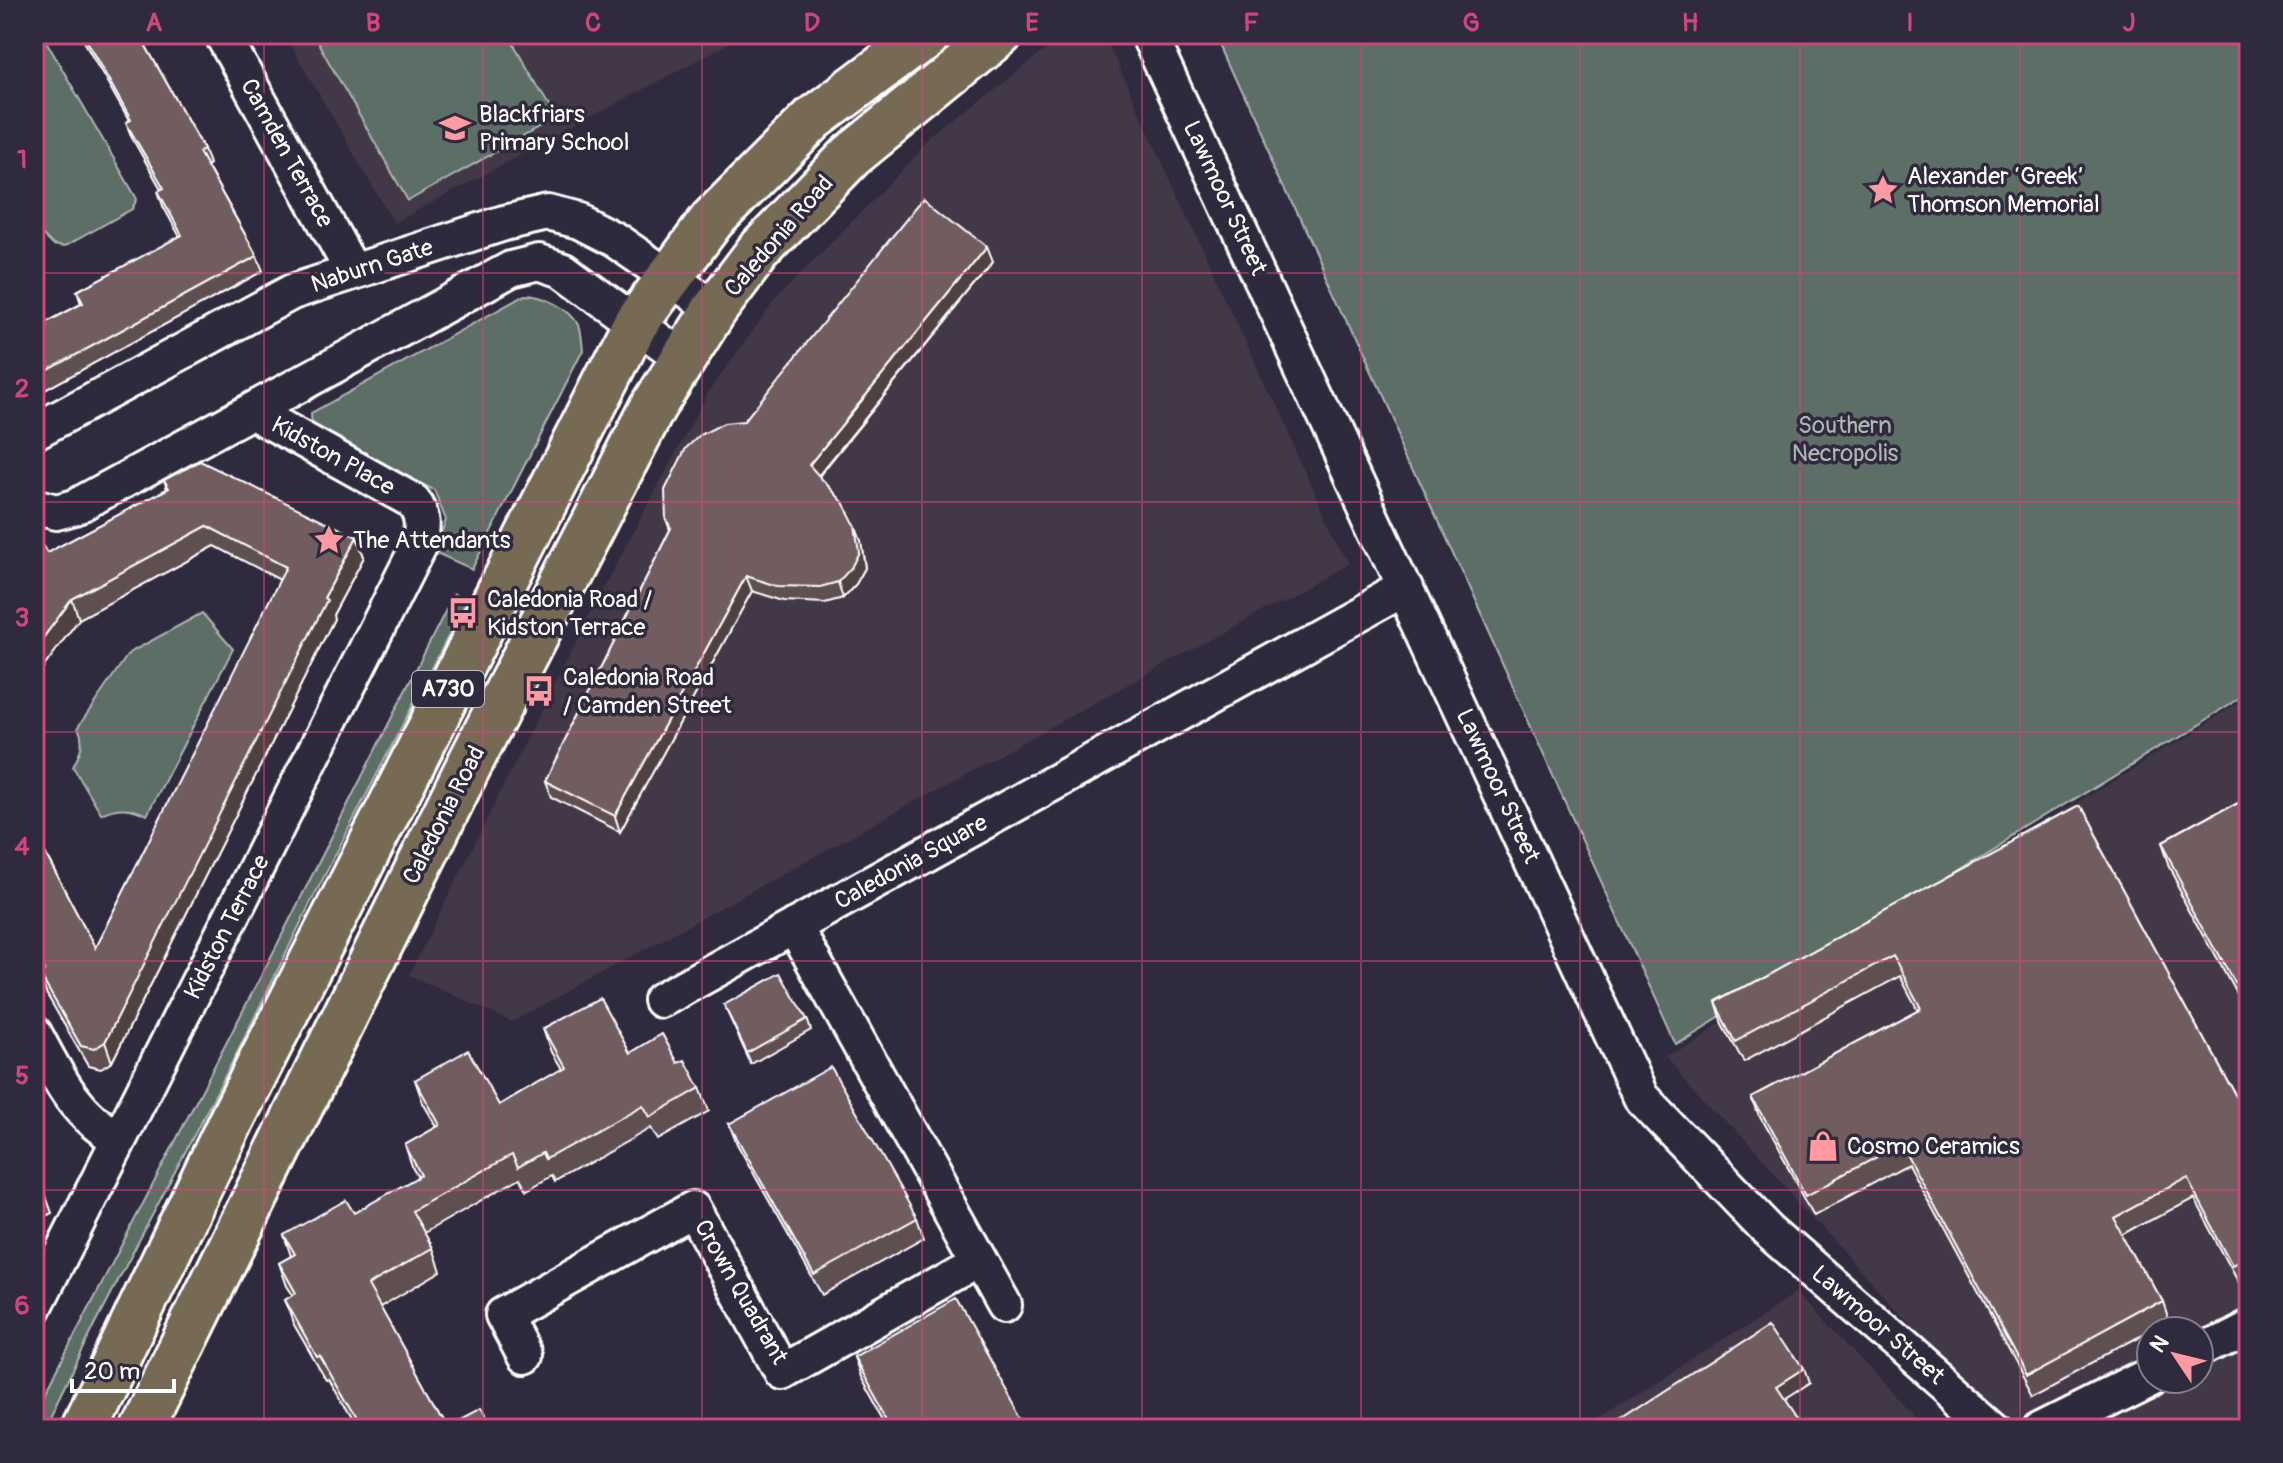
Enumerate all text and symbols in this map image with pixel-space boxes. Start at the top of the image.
text: A [146,7,163,39]
text: B [366,7,380,39]
text: C [585,7,601,39]
text: D [804,7,820,39]
text: E [1025,7,1039,39]
text: F [1243,7,1259,39]
text: G [1462,7,1480,39]
text: H [1682,7,1698,39]
text: I [1906,7,1914,39]
text: J [2123,7,2135,39]
street label: Camden Terrace [234,74,340,233]
place label: Blackfriars Primary School [479,100,629,157]
school or university icon: Blackfriars Primary School [438,111,472,145]
street label: Lawmoor Street [1177,116,1274,280]
text: 1 [17,144,27,176]
place label: Alexander ‘Greek’ Thomson Memorial [1907,162,2100,219]
street label: Caledonia Road [718,169,840,303]
place icon: Alexander ‘Greek’ Thomson Memorial [1866,173,1900,207]
street label: Naburn Gate [307,233,437,299]
text: 2 [15,373,29,405]
street label: Kidston Place [266,410,400,502]
park label: Southern Necropolis [1792,411,1898,468]
place icon: The Attendants [312,523,346,557]
place label: The Attendants [353,526,511,555]
place label: Caledonia Road / Kidston Terrace [487,585,652,642]
bus stop icon: Caledonia Road / Kidston Terrace [446,596,480,630]
text: 3 [15,602,29,634]
place label: Caledonia Road / Camden Street [563,663,732,720]
road number: A730 [412,671,484,707]
bus stop icon: Caledonia Road / Camden Street [522,674,556,708]
street label: Lawmoor Street [1450,704,1547,868]
street label: Caledonia Road [397,741,491,889]
street label: Caledonia Square [830,808,993,916]
text: 4 [14,831,30,863]
street label: Kidston Terrace [178,850,276,1004]
text: 5 [15,1060,29,1092]
shop icon: Cosmo Ceramics [1806,1129,1840,1163]
place label: Cosmo Ceramics [1847,1132,2020,1161]
street label: Crown Quadrant [688,1215,794,1370]
street label: Lawmoor Street [1806,1259,1951,1391]
text: 6 [14,1290,30,1322]
north arrow [2135,1315,2215,1395]
text: N [2144,1330,2175,1358]
scale bar [72,1343,174,1393]
text: 20 m [84,1357,140,1386]

